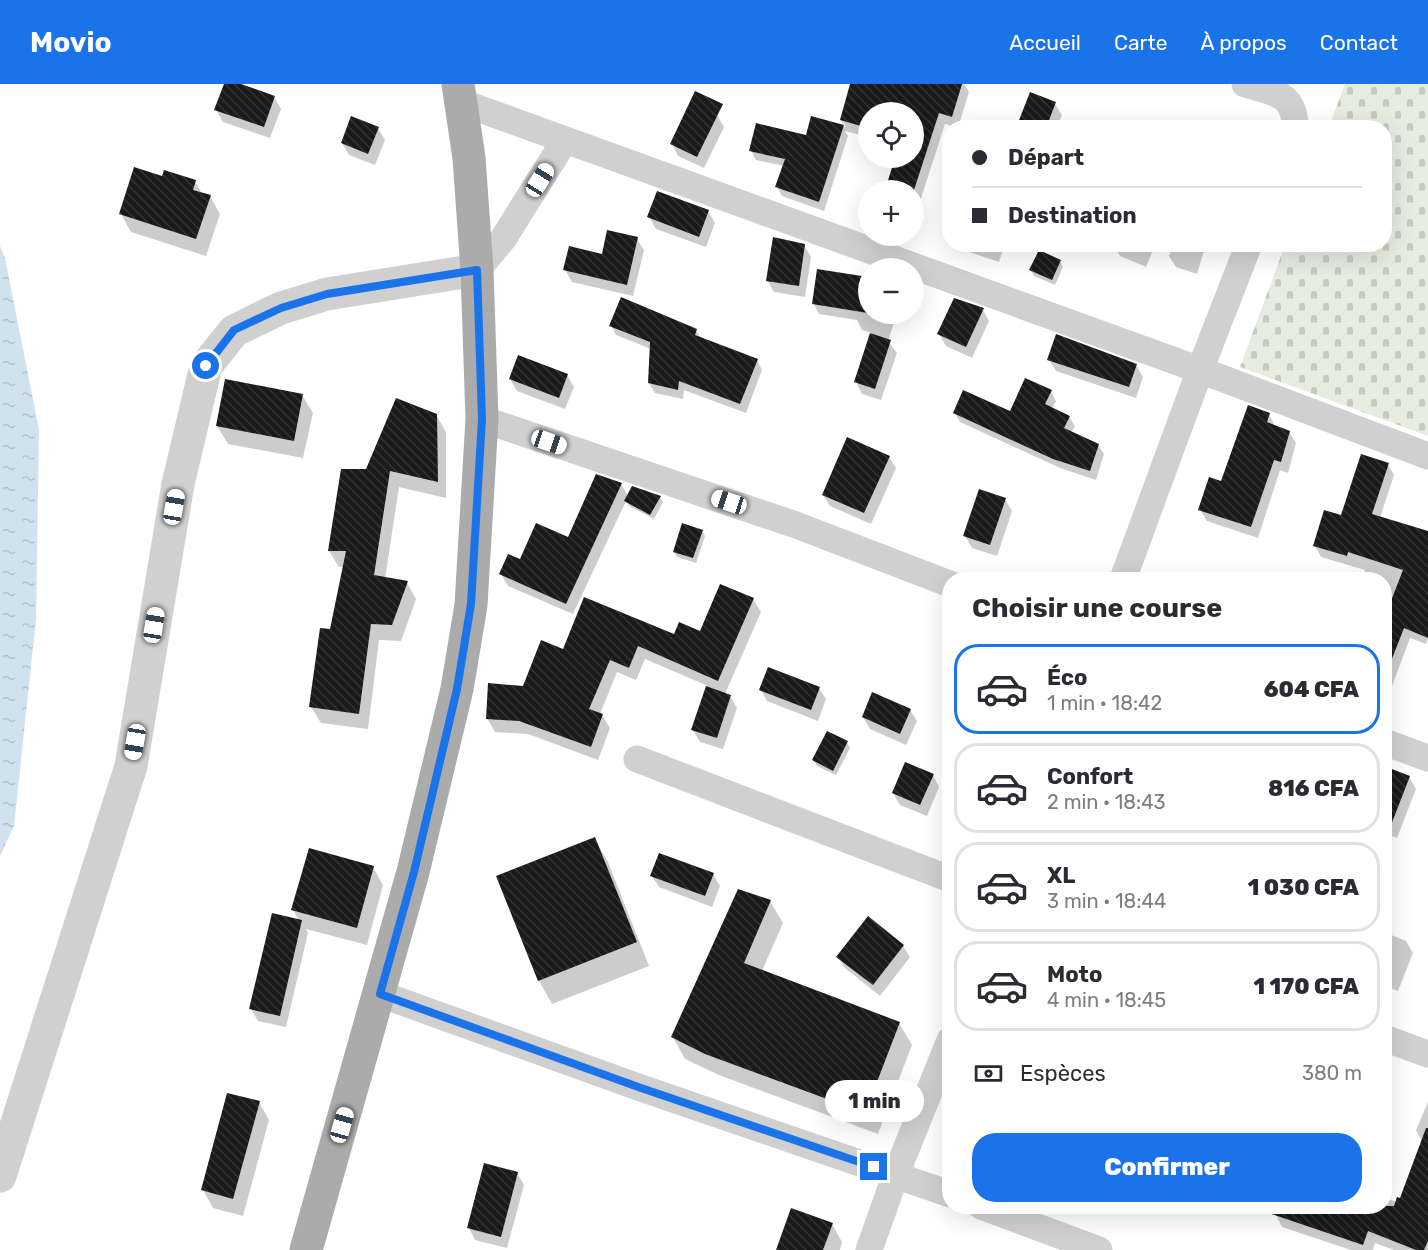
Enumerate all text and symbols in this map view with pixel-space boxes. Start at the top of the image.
text: Movio [30,26,112,59]
text: Accueil [1009,30,1081,55]
text: Carte [1114,30,1167,55]
text: À propos [1200,30,1287,55]
text: Contact [1320,30,1398,55]
map controls [858,102,924,324]
button: locate [858,102,924,168]
text: Départ [1008,144,1084,171]
car [523,160,557,200]
button: + [858,180,924,246]
text: Destination [1008,202,1137,229]
button: − [858,258,924,324]
route start [192,352,219,379]
car [529,428,569,456]
car [162,488,186,526]
car [709,488,749,516]
text: Choisir une course [972,592,1222,624]
car [142,606,166,644]
icon: car [975,662,1029,716]
text: Éco [1047,664,1087,691]
text: 604 CFA [1264,676,1359,703]
text: 1 min · 18:42 [1047,691,1162,715]
car [123,723,147,761]
icon: car [975,761,1029,815]
text: Confort [1047,763,1133,790]
text: 816 CFA [1268,775,1359,802]
text: 2 min · 18:43 [1047,790,1166,814]
icon: car [975,860,1029,914]
text: XL [1047,862,1075,889]
text: 1 030 CFA [1248,874,1359,901]
text: 3 min · 18:44 [1047,889,1166,913]
icon: car [975,959,1029,1013]
text: Moto [1047,961,1102,988]
text: 1 170 CFA [1253,973,1359,1000]
text: 4 min · 18:45 [1047,988,1166,1012]
icon: cash [972,1057,1005,1090]
text: Espèces [1020,1060,1106,1087]
text: 380 m [1302,1061,1362,1085]
callout: 1 min [824,1080,924,1122]
text: 1 min [848,1089,901,1113]
car [328,1105,356,1145]
button: Confirmer [972,1133,1362,1202]
route end [860,1153,887,1180]

